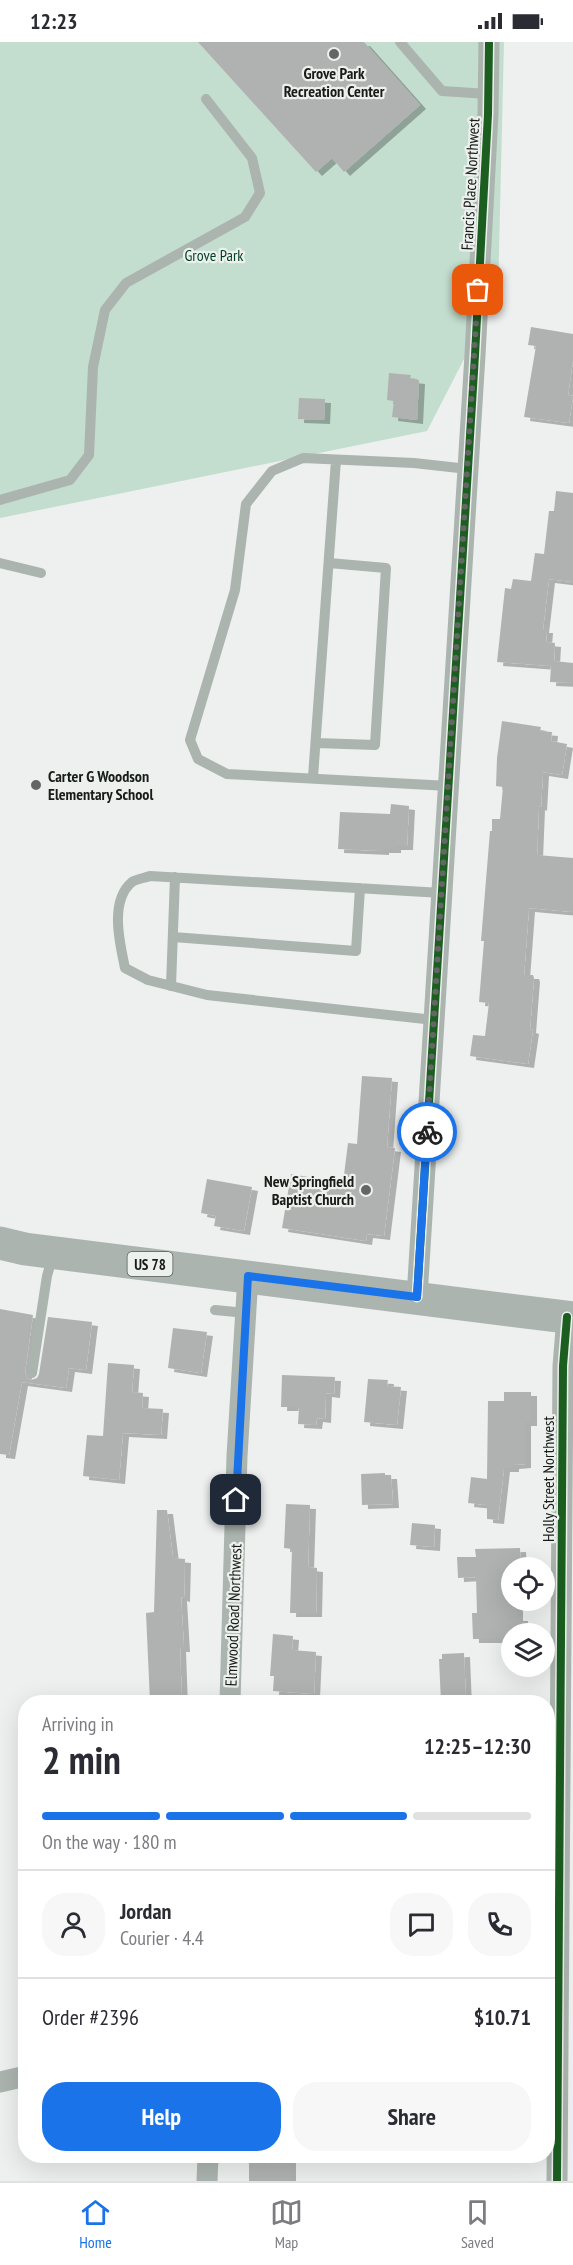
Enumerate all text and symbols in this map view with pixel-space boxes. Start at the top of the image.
text: 12:23 [30,7,78,35]
marker: Grove Park Recreation Center [327,47,341,61]
place label: Grove Park Recreation Center [284,63,385,101]
street label: Francis Place Northwest [457,117,483,251]
park label: Grove Park [185,245,244,265]
pin [452,264,503,315]
icon: bag [461,273,494,306]
place label: Carter G Woodson Elementary School [48,766,153,804]
marker: Carter G Woodson Elementary School [29,778,43,792]
courier [397,1102,457,1162]
icon: bike [411,1116,444,1149]
place label: New Springfield Baptist Church [264,1171,354,1209]
marker: New Springfield Baptist Church [359,1183,373,1197]
road number: US 78 [128,1252,172,1276]
street label: Holly Street Northwest [538,1415,558,1542]
pin [210,1474,261,1525]
icon: home [219,1483,252,1516]
street label: Elmwood Road Northwest [221,1543,246,1687]
map controls [501,1557,555,1677]
button: locate [501,1557,555,1611]
button: layers [501,1623,555,1677]
text: Arriving in [42,1711,114,1737]
text: 12:25–12:30 [424,1732,531,1760]
text: 2 min [42,1734,121,1785]
text: On the way · 180 m [42,1829,177,1855]
button: person [42,1893,105,1956]
button: chat [390,1893,453,1956]
button: phone [468,1893,531,1956]
text: Jordan [120,1897,171,1925]
text: Courier · 4.4 [120,1925,204,1951]
text: Order #2396 [42,2003,139,2031]
text: $10.71 [474,2003,531,2031]
button: Help [42,2082,281,2151]
button: Share [293,2082,531,2151]
tab: Home [79,2196,112,2252]
tab: Map [270,2196,303,2252]
tab: Saved [461,2196,494,2252]

